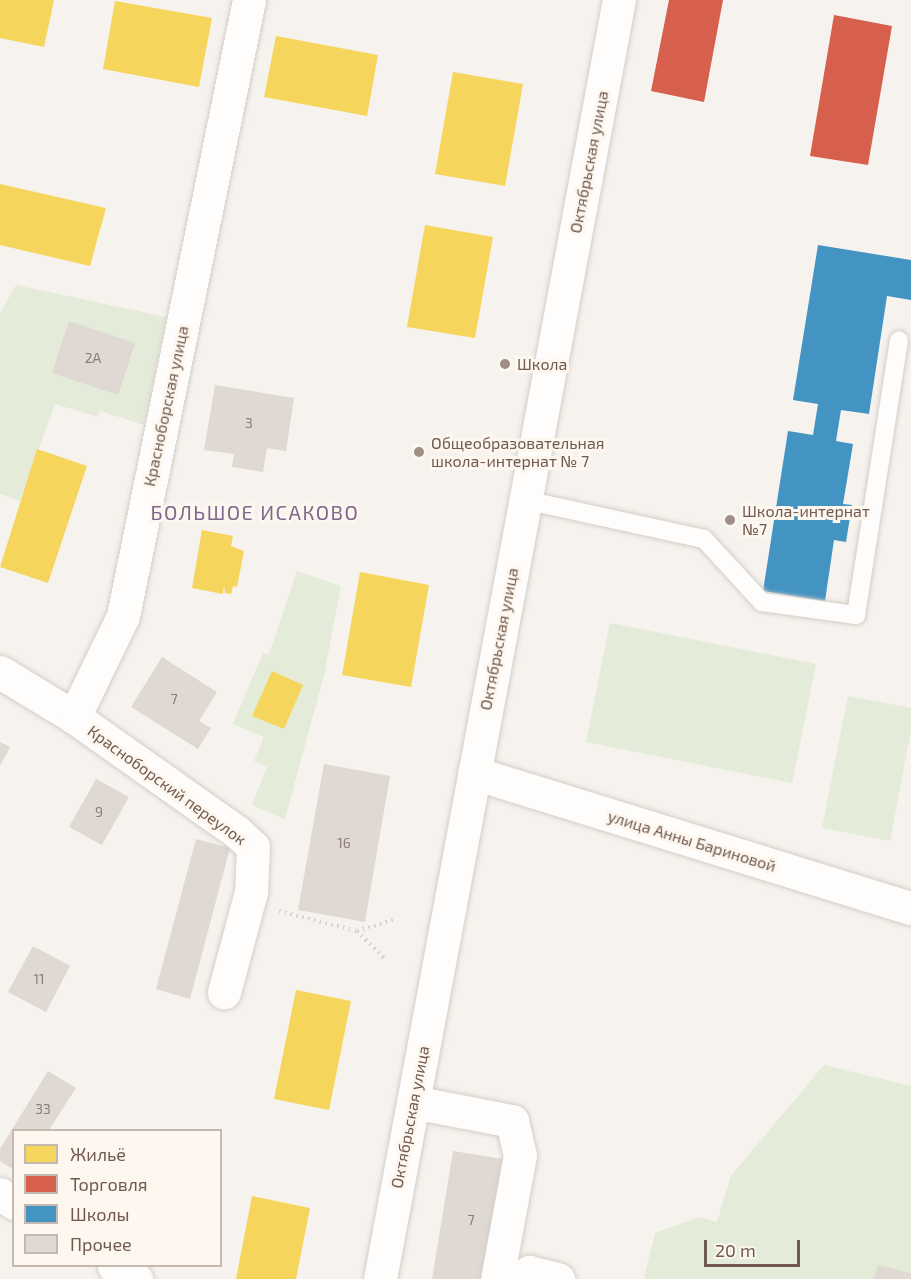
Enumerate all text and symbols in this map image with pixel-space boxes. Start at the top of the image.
street label: Октябрьская улица [566,89,612,235]
street label: Красноборская улица [140,324,192,488]
house number: 2А [85,350,101,366]
place label: Школа [517,354,567,374]
marker: Школа [498,357,512,371]
house number: 3 [245,415,253,431]
place label: Общеобразовательная школа-интернат № 7 [431,433,604,471]
marker: Общеобразовательная школа-интернат № 7 [412,445,426,459]
district label: БОЛЬШОЕ ИСАКОВО [151,500,359,524]
place label: Школа-интернат №7 [742,501,870,539]
marker: Школа-интернат №7 [723,513,737,527]
street label: Октябрьская улица [476,566,522,712]
house number: 7 [170,691,178,707]
street label: Красноборский переулок [84,721,250,849]
house number: 9 [95,804,103,820]
street label: улица Анны Бариновой [606,806,778,876]
house number: 16 [337,835,351,851]
house number: 11 [33,971,45,987]
street label: Октябрьская улица [387,1044,433,1190]
house number: 33 [35,1101,51,1117]
legend [12,1129,222,1267]
text: Жильё [70,1143,126,1165]
text: Торговля [70,1173,148,1195]
text: Школы [70,1203,130,1225]
house number: 7 [467,1212,475,1228]
scale bar [707,1228,803,1266]
text: Прочее [70,1233,132,1255]
text: 20 m [715,1239,756,1261]

